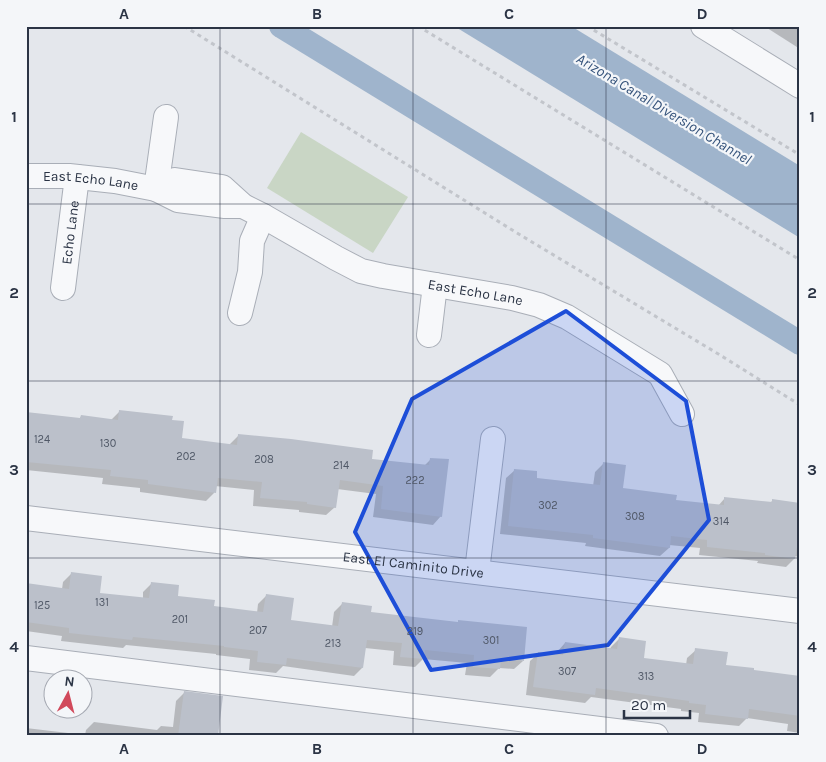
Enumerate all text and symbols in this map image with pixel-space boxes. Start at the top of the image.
text: A [119,4,129,23]
text: B [312,4,322,23]
text: C [504,4,514,23]
text: D [697,4,708,23]
water label: Arizona Canal Diversion Channel [573,50,755,169]
text: 1 [11,107,17,126]
text: 1 [809,107,815,126]
street label: East Echo Lane [43,168,140,194]
street label: Echo Lane [58,199,82,265]
street label: East Echo Lane [427,275,525,309]
text: 2 [9,283,19,302]
text: 2 [807,283,817,302]
house number: 124 [34,433,50,446]
house number: 130 [100,437,116,450]
house number: 202 [176,450,196,463]
house number: 208 [254,453,274,466]
house number: 214 [333,459,349,472]
text: 3 [9,460,19,479]
text: 3 [807,460,817,479]
house number: 222 [405,474,425,487]
house number: 302 [538,499,558,512]
house number: 308 [625,510,645,523]
house number: 314 [713,515,729,528]
street label: East El Caminito Drive [342,548,485,581]
house number: 131 [95,596,109,609]
house number: 125 [34,599,50,612]
house number: 201 [172,613,188,626]
house number: 207 [249,624,267,637]
house number: 219 [407,625,423,638]
house number: 301 [483,634,499,647]
text: 4 [9,637,19,656]
house number: 213 [325,637,341,650]
text: 4 [807,637,817,656]
house number: 307 [558,665,576,678]
north arrow [42,670,92,720]
house number: 313 [638,670,654,683]
text: N [64,673,76,691]
scale bar [624,687,690,719]
text: 20 m [631,696,666,714]
text: A [119,739,129,758]
text: B [312,739,322,758]
text: C [504,739,514,758]
text: D [697,739,708,758]

